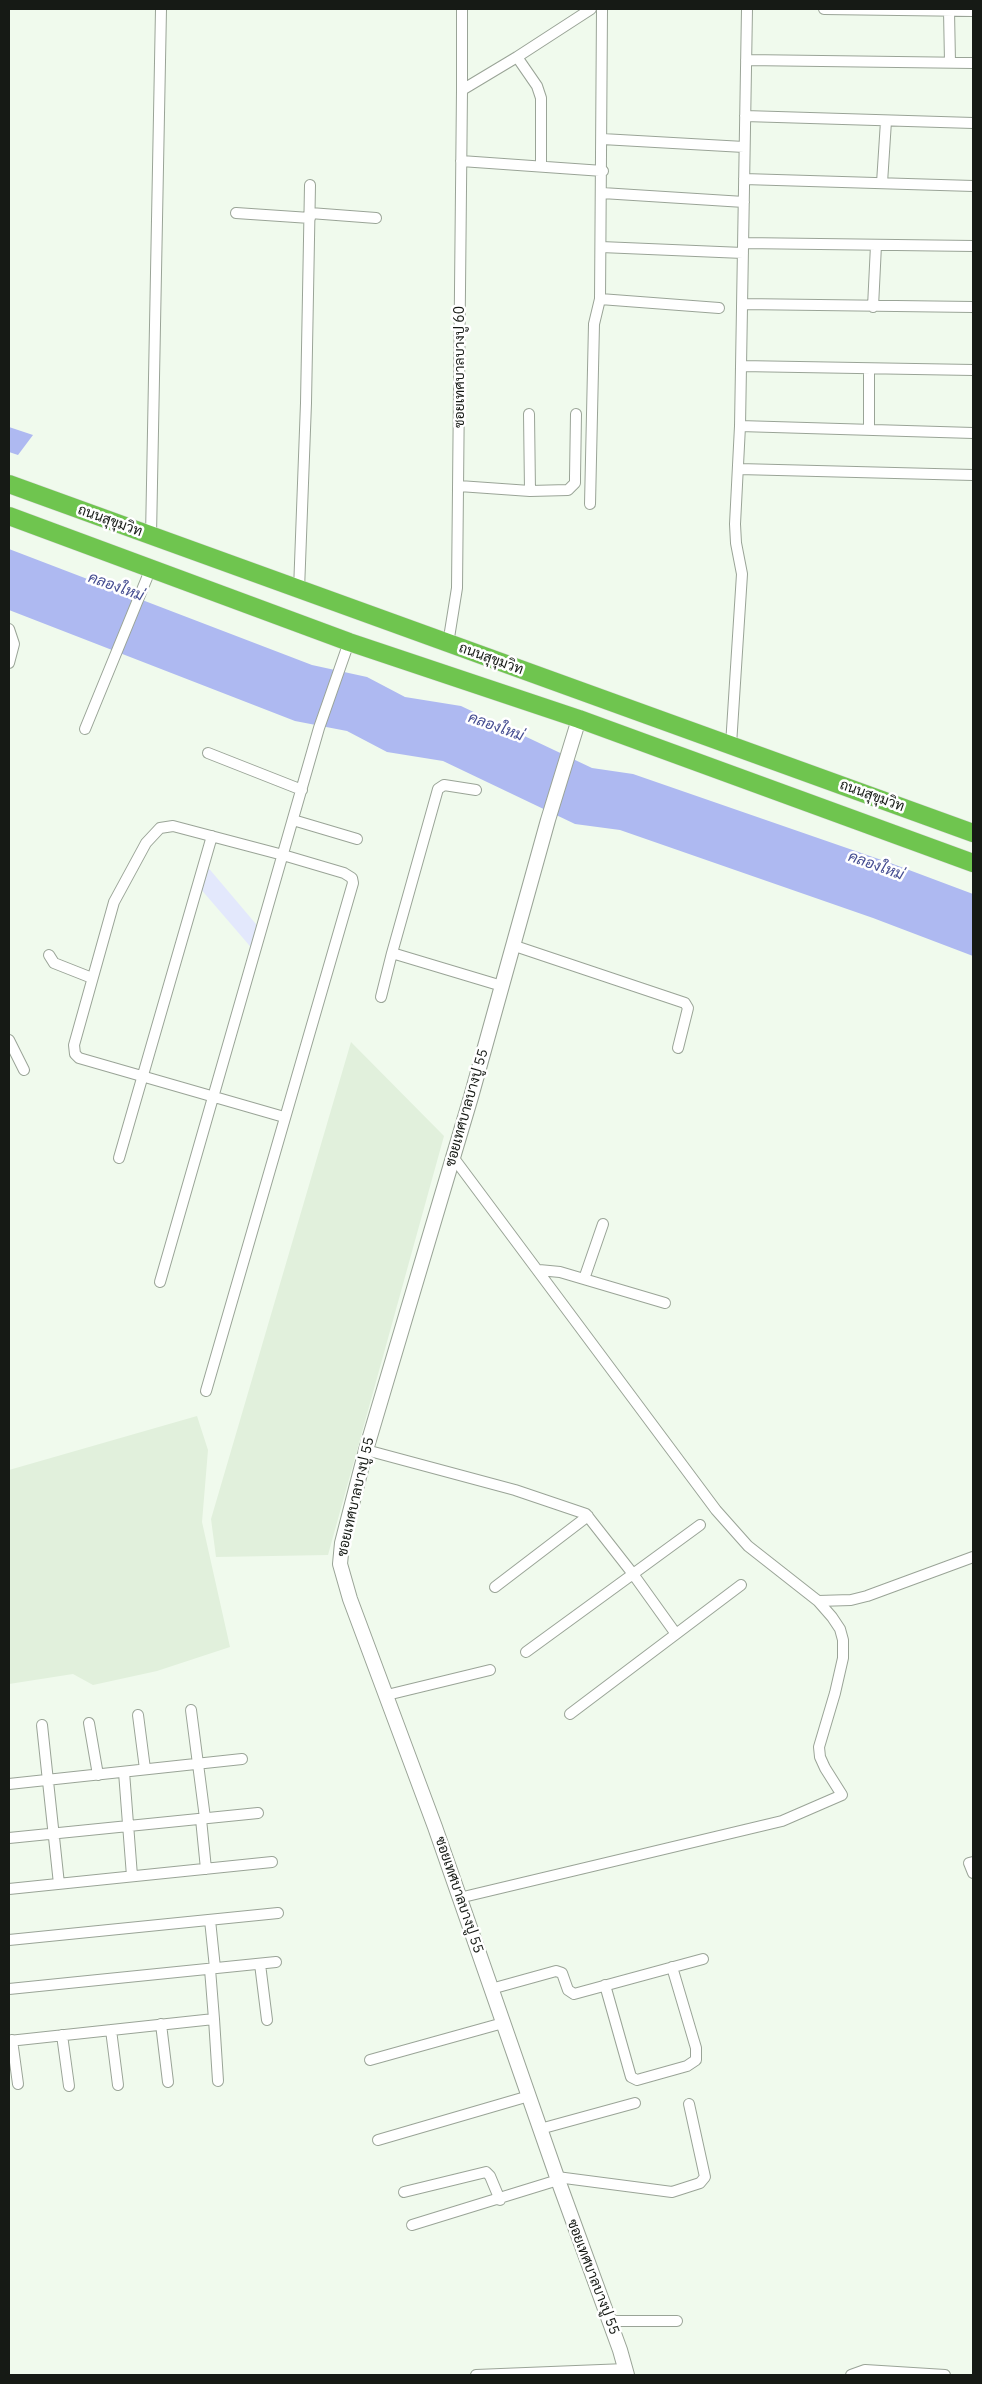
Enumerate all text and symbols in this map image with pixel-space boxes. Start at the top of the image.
street label: ซอยเทศบาลบางปู 60 [452,306,468,428]
street label: ถนนสุขุมวิท [75,502,145,540]
water label: คลองใหม่ [86,569,146,605]
street label: ถนนสุขุมวิท [456,640,526,678]
water label: คลองใหม่ [466,709,526,745]
street label: ถนนสุขุมวิท [837,777,907,815]
water label: คลองใหม่ [846,848,906,884]
street label: ซอยเทศบาลบางปู 55 [442,1047,492,1169]
street label: ซอยเทศบาลบางปู 55 [334,1436,378,1558]
street label: ซอยเทศบาลบางปู 55 [431,1834,487,1956]
street label: ซอยเทศบาลบางปู 55 [563,2217,623,2337]

